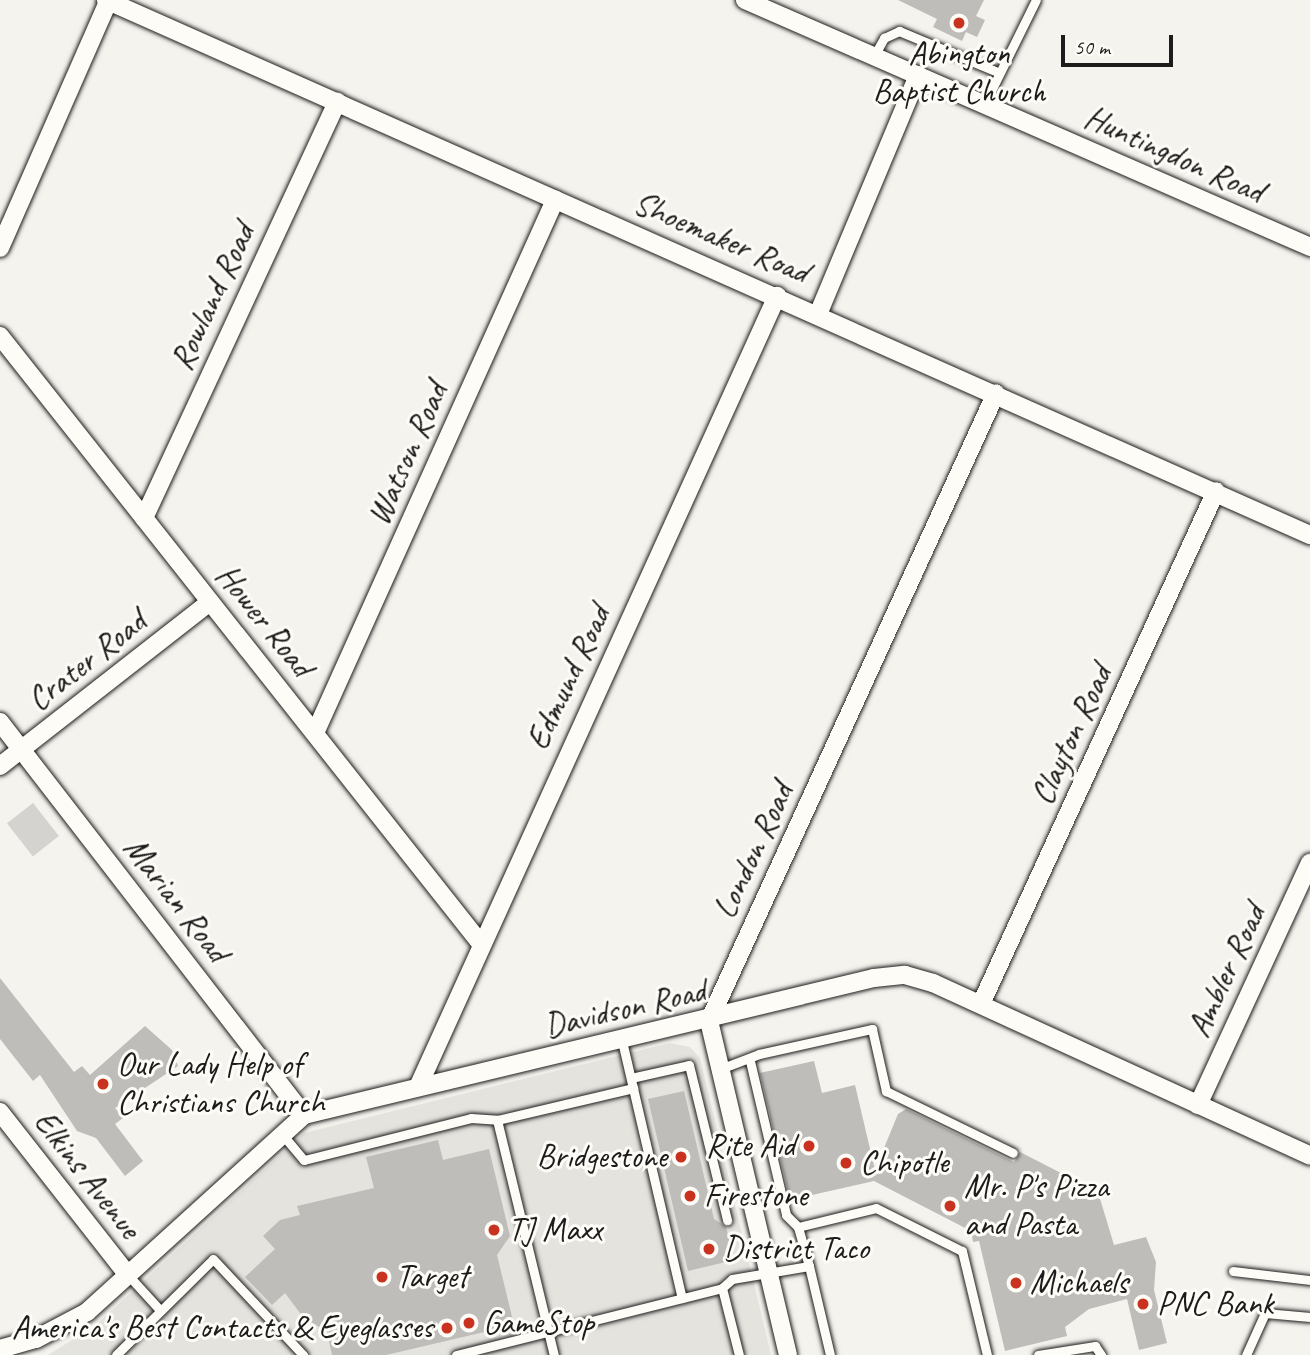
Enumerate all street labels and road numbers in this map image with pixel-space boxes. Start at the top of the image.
street label: Huntingdon Road [1078,98,1270,212]
street label: Shoemaker Road [628,183,814,293]
street label: Rowland Road [162,218,264,376]
street label: Watson Road [359,377,457,531]
street label: Hower Road [207,557,321,685]
street label: Edmund Road [519,600,619,756]
street label: Crater Road [20,603,154,719]
street label: Clayton Road [1023,660,1121,810]
street label: London Road [706,778,802,924]
street label: Marian Road [115,830,237,970]
street label: Ambler Road [1179,899,1275,1043]
street label: Davidson Road [541,971,709,1047]
street label: Elkins Avenue [25,1103,149,1247]

